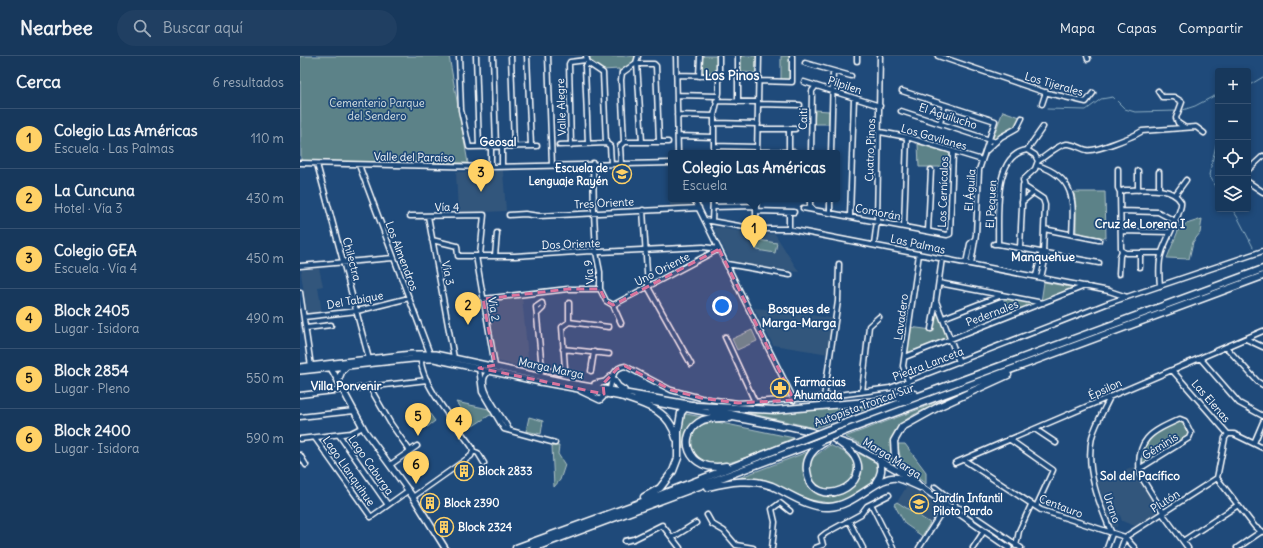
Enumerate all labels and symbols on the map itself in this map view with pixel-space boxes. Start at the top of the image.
district label: Los Pinos [705,67,759,84]
street label: Los Tijerales [1023,69,1085,99]
street label: Pilpilen [826,73,864,97]
street label: Valle Alegre [553,78,569,136]
park label: Cementerio Parque del Sendero [329,96,425,123]
street label: El Aguilucho [917,100,979,132]
street label: Caiti [796,108,810,130]
street label: Cuatro Pinos [862,118,878,182]
street label: Los Gavilanes [900,121,968,153]
district label: Geosal [480,134,517,149]
street label: Valle del Paraíso [374,149,454,165]
street label: Los Cernícalos [935,156,951,228]
pin: 3 [468,159,494,192]
place label: Escuela de Lenguaje Rayén [529,161,609,189]
school or university icon: Escuela de Lenguaje Rayén [611,163,633,185]
street label: El Águila [961,168,978,212]
street label: El Pequen [983,179,999,229]
street label: Tres Oriente [574,194,634,212]
street label: Vía 4 [435,200,459,214]
street label: Comorán [854,201,902,223]
pin: 1 [741,215,767,248]
district label: Cruz de Lorena I [1095,216,1186,231]
street label: Los Almendros [382,219,422,293]
street label: Las Palmas [889,231,947,257]
street label: Chilectra [339,236,365,282]
street label: Dos Oriente [541,236,601,252]
street label: Uno Oriente [632,249,692,289]
district label: Manquehue [1011,249,1075,265]
street label: Vía 9 [581,259,597,285]
street label: Vía 3 [439,260,457,286]
street label: Del Tabique [326,288,384,312]
pin: 2 [455,292,481,325]
street label: Lavadero [891,293,911,341]
street label: Vía 2 [485,296,503,322]
your location [712,296,732,316]
street label: Pedernales [964,297,1020,329]
district label: Bosques de Marga-Marga [762,301,836,331]
street label: Piedra Lanceta [891,344,965,384]
street label: Marga Marga [517,354,585,382]
place label: Farmacias Ahumada [794,375,846,402]
street label: Épsilon [1086,375,1124,403]
pharmacy icon: Farmacias Ahumada [769,377,791,399]
street label: Las Elenas [1189,377,1233,425]
district label: Villa Porvenir [311,378,381,393]
street label: Autopista Troncal Sur [812,380,916,430]
pin: 5 [405,403,431,436]
pin: 4 [446,407,472,440]
street label: Géminis [1139,430,1181,462]
street label: Lago Caburga [345,432,397,498]
street label: Lago Llanquihue [320,434,378,509]
street label: Marga Marga [860,434,924,482]
pin: 6 [403,451,429,484]
building icon: Block 2833 [453,460,475,482]
place label: Block 2833 [478,464,533,478]
district label: Sol del Pacífico [1100,468,1180,483]
street label: Plutón [1148,486,1182,516]
place label: Jardín Infantil Piloto Pardo [933,491,1003,518]
street label: Centauro [1037,491,1085,521]
street label: Urano [1100,491,1124,525]
building icon: Block 2390 [419,492,441,514]
school or university icon: Jardín Infantil Piloto Pardo [908,493,930,515]
place label: Block 2390 [444,496,500,510]
building icon: Block 2324 [433,516,455,538]
place label: Block 2324 [458,520,513,534]

